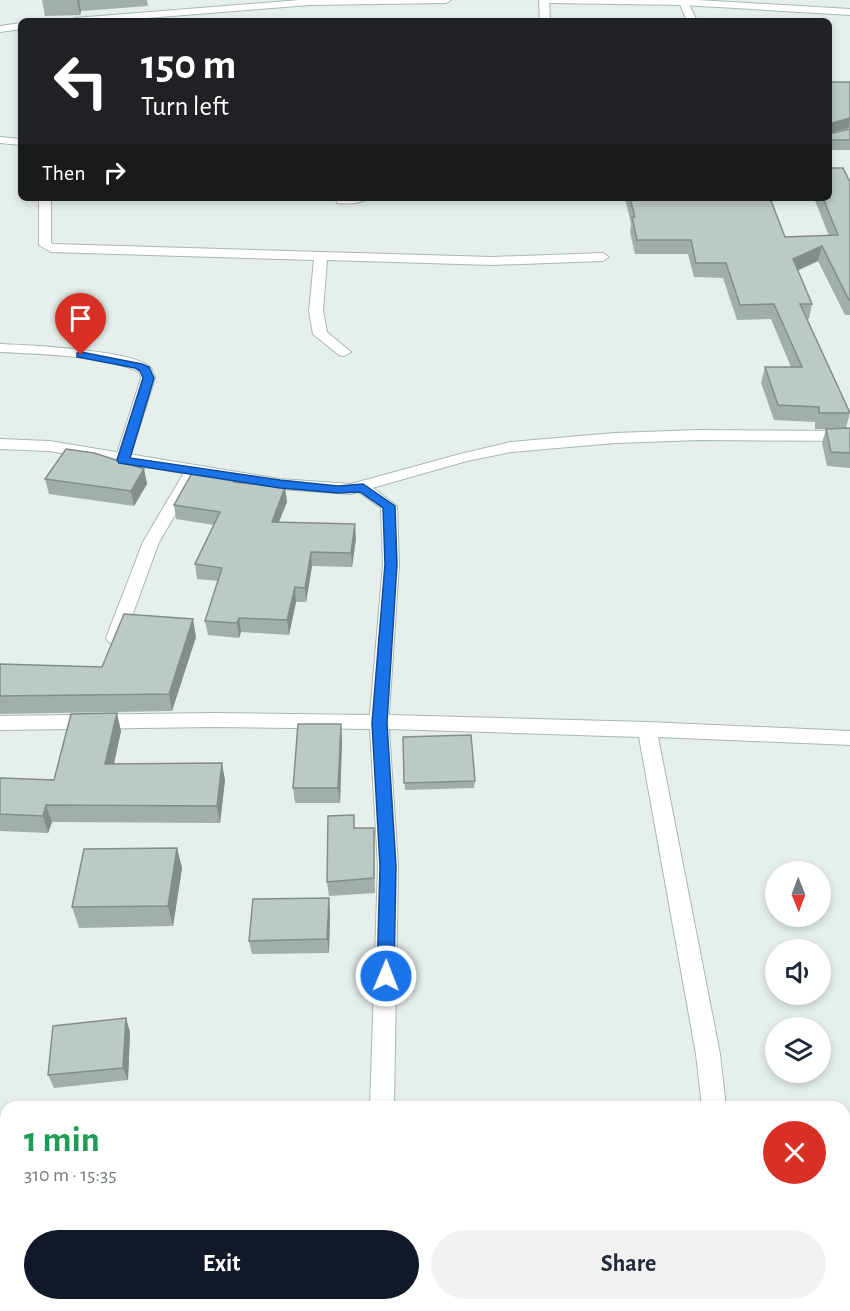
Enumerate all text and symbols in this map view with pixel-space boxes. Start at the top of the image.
icon: left [42,42,120,120]
text: 150 m [141,44,236,86]
text: Turn left [141,93,229,120]
icon: right [98,156,131,189]
text: Then [42,162,86,184]
pin [55,293,106,355]
icon: arrive [64,302,97,335]
north arrow [765,861,831,927]
map controls [765,861,831,1083]
button: sound [765,939,831,1005]
position arrow [354,944,418,1008]
button: layers [765,1017,831,1083]
button: close [763,1121,826,1184]
text: 1 min [24,1122,100,1158]
text: 310 m · 15:35 [24,1165,117,1185]
button: Exit [24,1230,419,1299]
button: Share [431,1230,826,1299]

